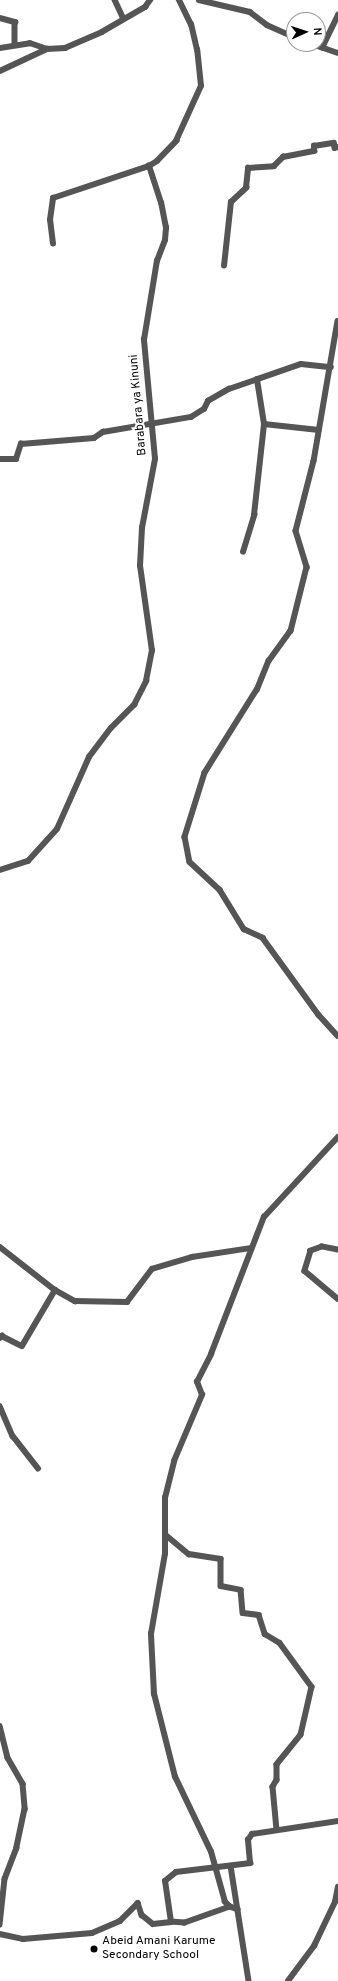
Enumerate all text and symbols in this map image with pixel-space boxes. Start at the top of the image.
north arrow [286,12,326,52]
text: N [310,27,324,36]
street label: Barabara ya Kinuni [127,354,151,456]
place label: Abeid Amani Karume Secondary School [102,1935,216,1963]
marker: Abeid Amani Karume Secondary School [89,1944,99,1954]

